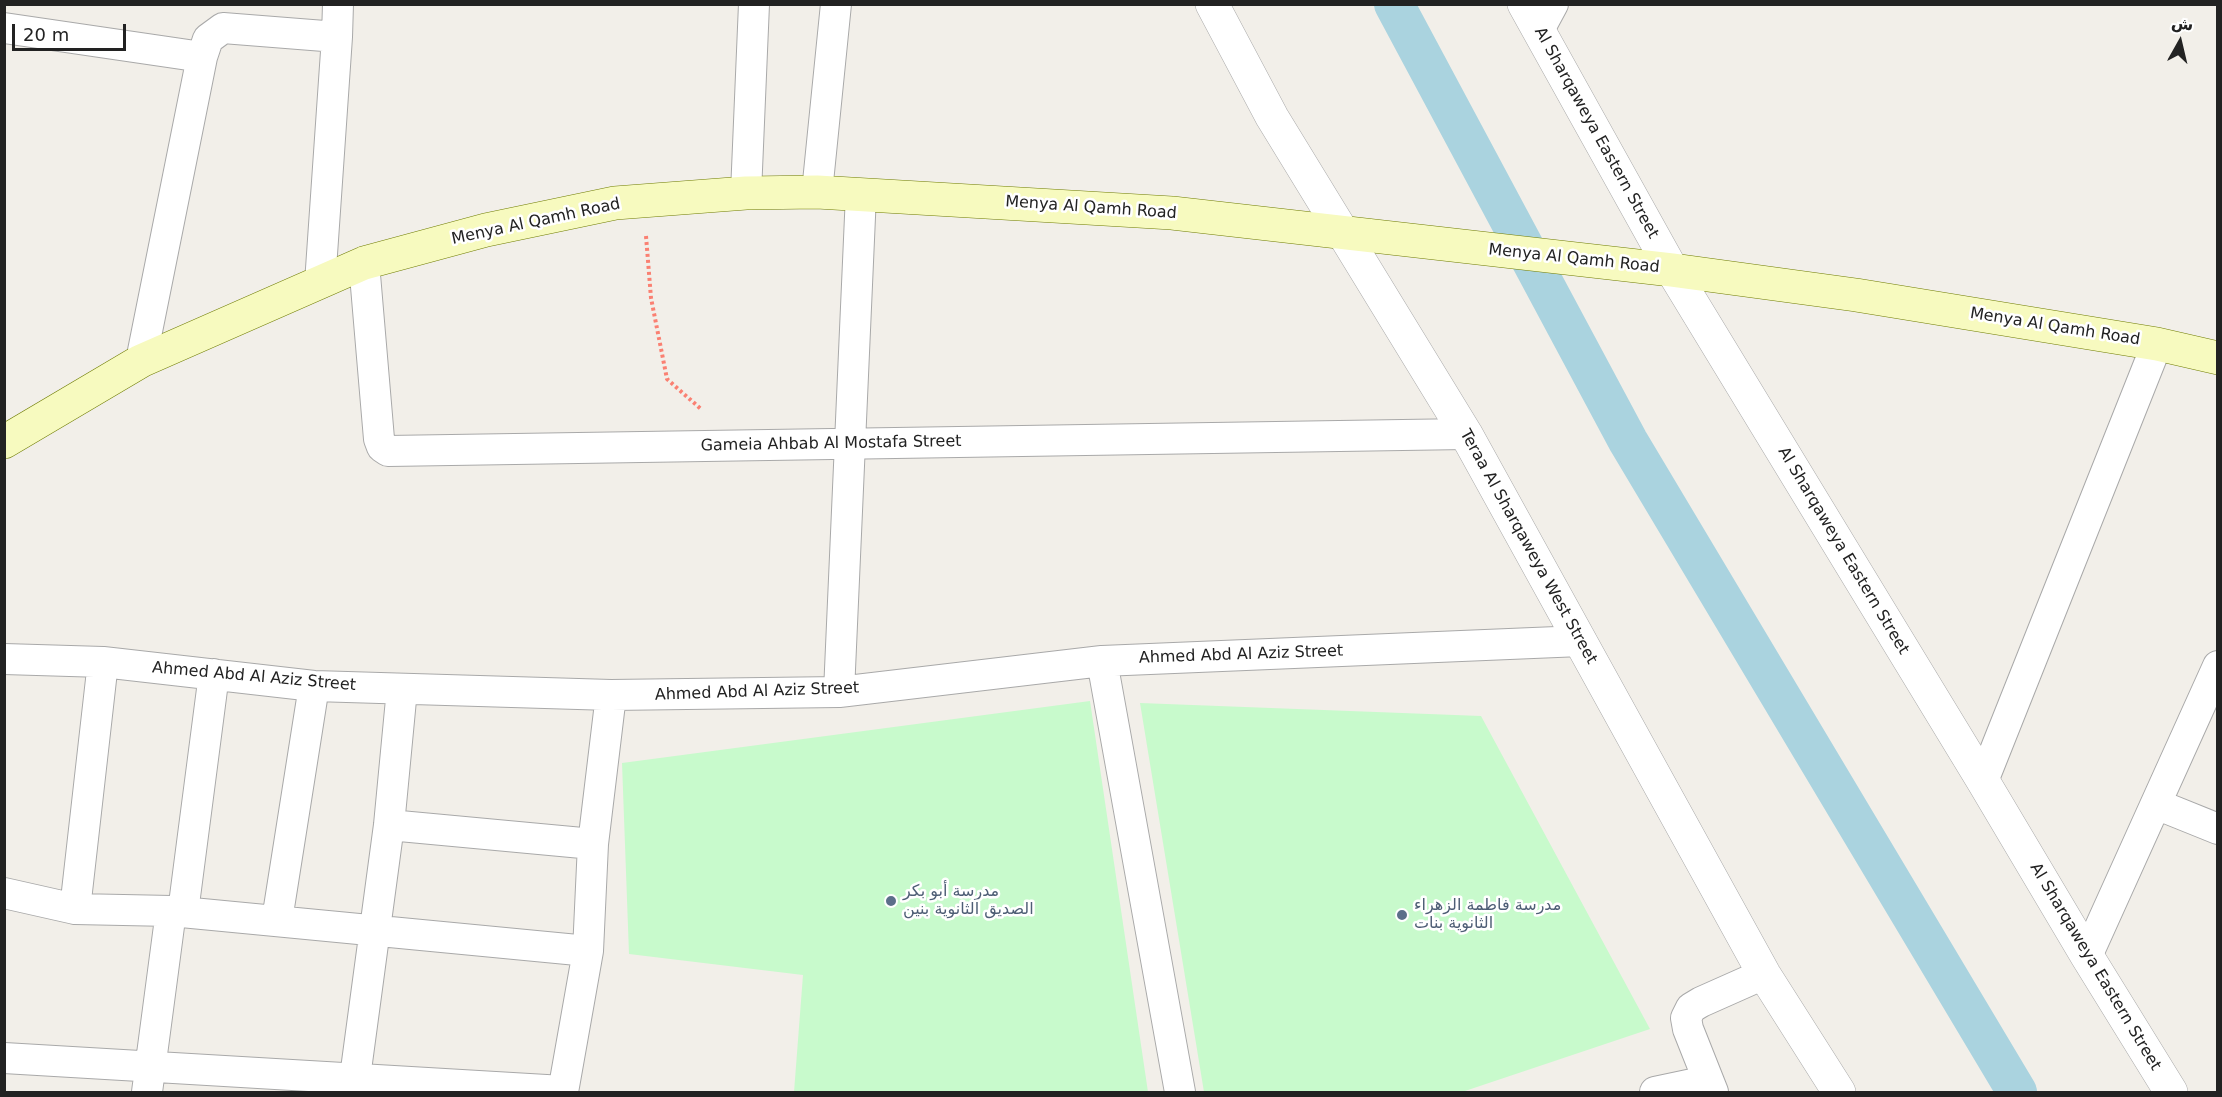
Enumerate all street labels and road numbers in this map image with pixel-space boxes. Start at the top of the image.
street label: Al Sharqaweya Eastern Street [1530,24,1662,242]
street label: Menya Al Qamh Road [1005,192,1177,224]
street label: Menya Al Qamh Road [450,195,622,249]
street label: Menya Al Qamh Road [1487,240,1661,278]
street label: Menya Al Qamh Road [1969,304,2141,350]
street label: Teraa Al Sharqaweya West Street [1455,426,1601,668]
street label: Gameia Ahbab Al Mostafa Street [700,432,962,456]
street label: Al Sharqaweya Eastern Street [1773,444,1913,658]
street label: Ahmed Abd Al Aziz Street [1138,642,1344,668]
street label: Ahmed Abd Al Aziz Street [151,659,357,695]
street label: Ahmed Abd Al Aziz Street [654,679,860,705]
street label: Al Sharqaweya Eastern Street [2025,860,2165,1074]

